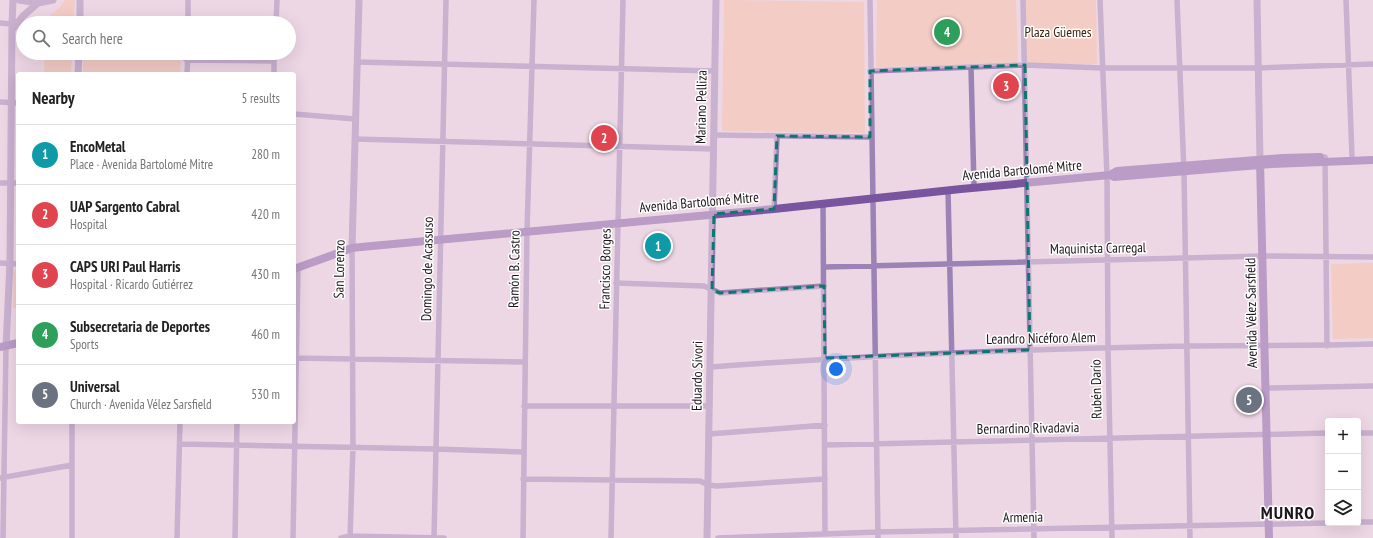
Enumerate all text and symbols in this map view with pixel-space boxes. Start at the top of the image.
search box [16,16,296,60]
pin: 4 [934,17,960,47]
park label: Plaza Güemes [1024,23,1092,41]
icon: search [30,27,52,49]
text: Search here [62,29,123,48]
street label: Mariano Pelliza [691,70,711,144]
pin: 3 [993,71,1019,101]
text: Nearby [32,87,75,109]
text: 5 results [241,90,280,107]
pin: 2 [591,123,617,153]
text: EncoMetal [70,137,126,156]
text: 1 [42,146,48,163]
text: 280 m [251,146,280,163]
text: Place · Avenida Bartolomé Mitre [70,156,213,173]
street label: Avenida Bartolomé Mitre [961,156,1083,184]
street label: Avenida Bartolomé Mitre [638,188,760,216]
text: UAP Sargento Cabral [70,197,180,216]
text: 2 [42,206,48,223]
text: 420 m [251,206,280,223]
text: Hospital [70,216,107,233]
street label: Domingo de Acassuso [417,217,437,321]
street label: Francisco Borges [595,228,615,310]
street label: Ramón B. Castro [504,230,524,308]
pin: 1 [645,231,671,261]
street label: Maquinista Carregal [1050,238,1147,258]
street label: San Lorenzo [329,240,349,298]
text: CAPS URI Paul Harris [70,257,181,276]
street label: Avenida Vélez Sarsfield [1241,258,1261,368]
text: 3 [42,266,48,283]
text: 430 m [251,266,280,283]
text: Hospital · Ricardo Gutiérrez [70,276,193,293]
text: Subsecretaria de Deportes [70,317,210,336]
text: 4 [42,326,48,343]
text: 460 m [251,326,280,343]
street label: Leandro Nicéforo Alem [986,328,1096,348]
text: Sports [70,336,99,353]
street label: Eduardo Sívori [687,341,707,411]
your location [826,359,846,379]
street label: Rubén Darío [1086,359,1106,419]
text: Universal [70,377,120,396]
pin: 5 [1236,385,1262,415]
text: 5 [42,386,48,403]
text: 530 m [251,386,280,403]
text: Church · Avenida Vélez Sarsfield [70,396,212,413]
street label: Bernardino Rivadavia [977,418,1079,438]
map controls [1325,418,1361,526]
button: + [1325,418,1361,454]
button: − [1325,454,1361,490]
button: layers [1325,490,1361,526]
district label: MUNRO [1261,501,1315,524]
street label: Armenia [1003,508,1043,526]

